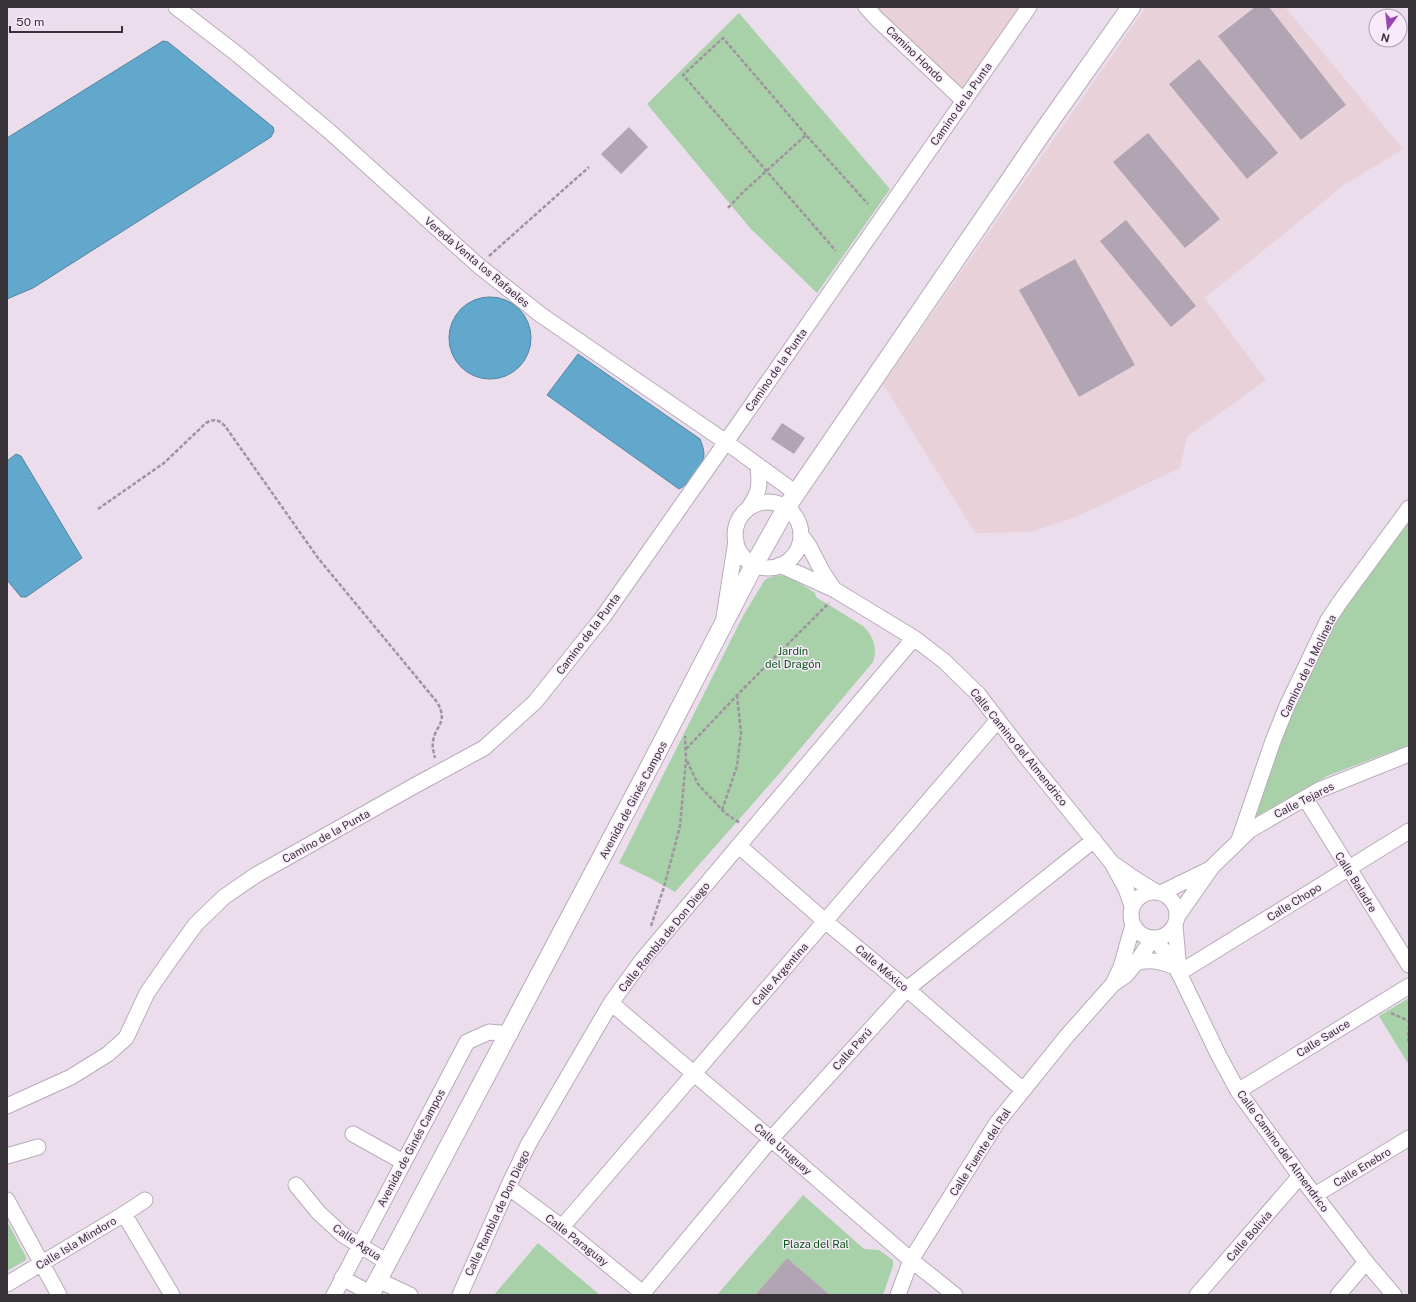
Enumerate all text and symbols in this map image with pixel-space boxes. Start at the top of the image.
scale bar [10,8,122,34]
north arrow [1368,8,1408,48]
text: 50 m [16,15,44,29]
street label: Camino Hondo [884,24,946,84]
text: N [1380,31,1391,45]
street label: Camino de la Punta [928,60,994,148]
street label: Vereda Venta los Rafaeles [422,215,532,310]
street label: Camino de la Punta [743,326,809,414]
street label: Camino de la Punta [554,591,622,677]
street label: Camino de la Molineta [1278,613,1338,719]
park label: Jardín del Dragón [765,645,821,670]
street label: Calle Camino del Almendrico [968,686,1070,808]
street label: Avenida de Ginés Campos [597,739,669,861]
street label: Calle Tejares [1272,780,1336,820]
street label: Camino de la Punta [280,807,372,865]
street label: Calle Baladre [1333,850,1379,914]
street label: Calle Rambla de Don Diego [616,880,712,994]
street label: Calle Chopo [1265,881,1323,923]
street label: Calle Argentina [750,940,810,1008]
street label: Calle México [853,942,911,994]
street label: Calle Sauce [1294,1017,1352,1059]
street label: Calle Perú [830,1025,874,1073]
street label: Avenida de Ginés Campos [375,1087,447,1209]
street label: Calle Camino del Almendrico [1235,1088,1331,1214]
street label: Calle Fuente del Ral [947,1106,1013,1198]
street label: Calle Uruguay [752,1121,814,1177]
street label: Calle Enebro [1331,1145,1393,1189]
street label: Calle Rambla de Don Diego [462,1148,532,1278]
street label: Calle Bolivia [1224,1208,1274,1264]
street label: Calle Paraguay [543,1212,611,1268]
street label: Calle Isla Mindoro [34,1214,118,1272]
street label: Calle Agua [331,1222,383,1262]
park label: Plaza del Ral [783,1238,849,1250]

